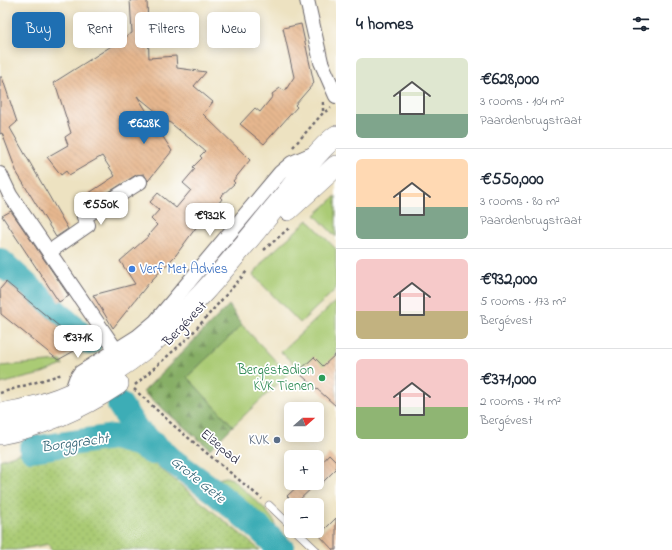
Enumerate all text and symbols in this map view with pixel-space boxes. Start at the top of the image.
chip: Buy [12,12,65,48]
chip: Rent [73,12,127,48]
chip: Filters [135,12,199,48]
chip: New [207,12,260,48]
text: 4 homes [356,12,414,37]
icon: filters [630,13,652,35]
text: €628,000 [480,67,539,92]
icon: home [388,74,436,122]
text: 3 rooms · 104 m² [480,92,564,111]
pin: €628K [116,111,172,145]
text: Paardenbrugstraat [480,111,582,130]
text: €628K [128,114,160,133]
text: €550,000 [480,167,544,192]
icon: home [388,175,436,223]
pin: €550K [73,192,129,226]
text: 3 rooms · 80 m² [480,192,560,211]
text: €550K [83,195,119,214]
pin: €932K [182,203,238,237]
text: €932K [194,206,226,225]
text: Paardenbrugstraat [480,211,582,230]
place label: Verf Met Advies [139,259,228,280]
marker: Verf Met Advies [127,264,137,274]
text: €932,000 [480,267,537,292]
icon: home [388,275,436,323]
text: 5 rooms · 173 m² [480,292,566,311]
street label: Bergévest [157,296,213,353]
text: Bergévest [480,311,533,330]
pin: €371K [50,325,106,359]
text: €371K [63,328,93,347]
place label: Bergéstadion KVK Tienen [236,360,314,397]
text: €371,000 [480,367,536,392]
marker: Bergéstadion KVK Tienen [317,373,327,383]
icon: home [388,375,436,423]
text: 2 rooms · 74 m² [480,392,561,411]
north arrow [284,402,324,442]
map controls [284,402,324,538]
text: Bergévest [480,411,533,430]
street label: Elzepad [196,424,244,470]
water label: Borggracht [40,427,112,460]
place label: KVK [249,430,269,451]
marker: KVK [272,435,282,445]
button: + [284,450,324,490]
water label: Grote Gete [166,451,231,510]
button: − [284,498,324,538]

